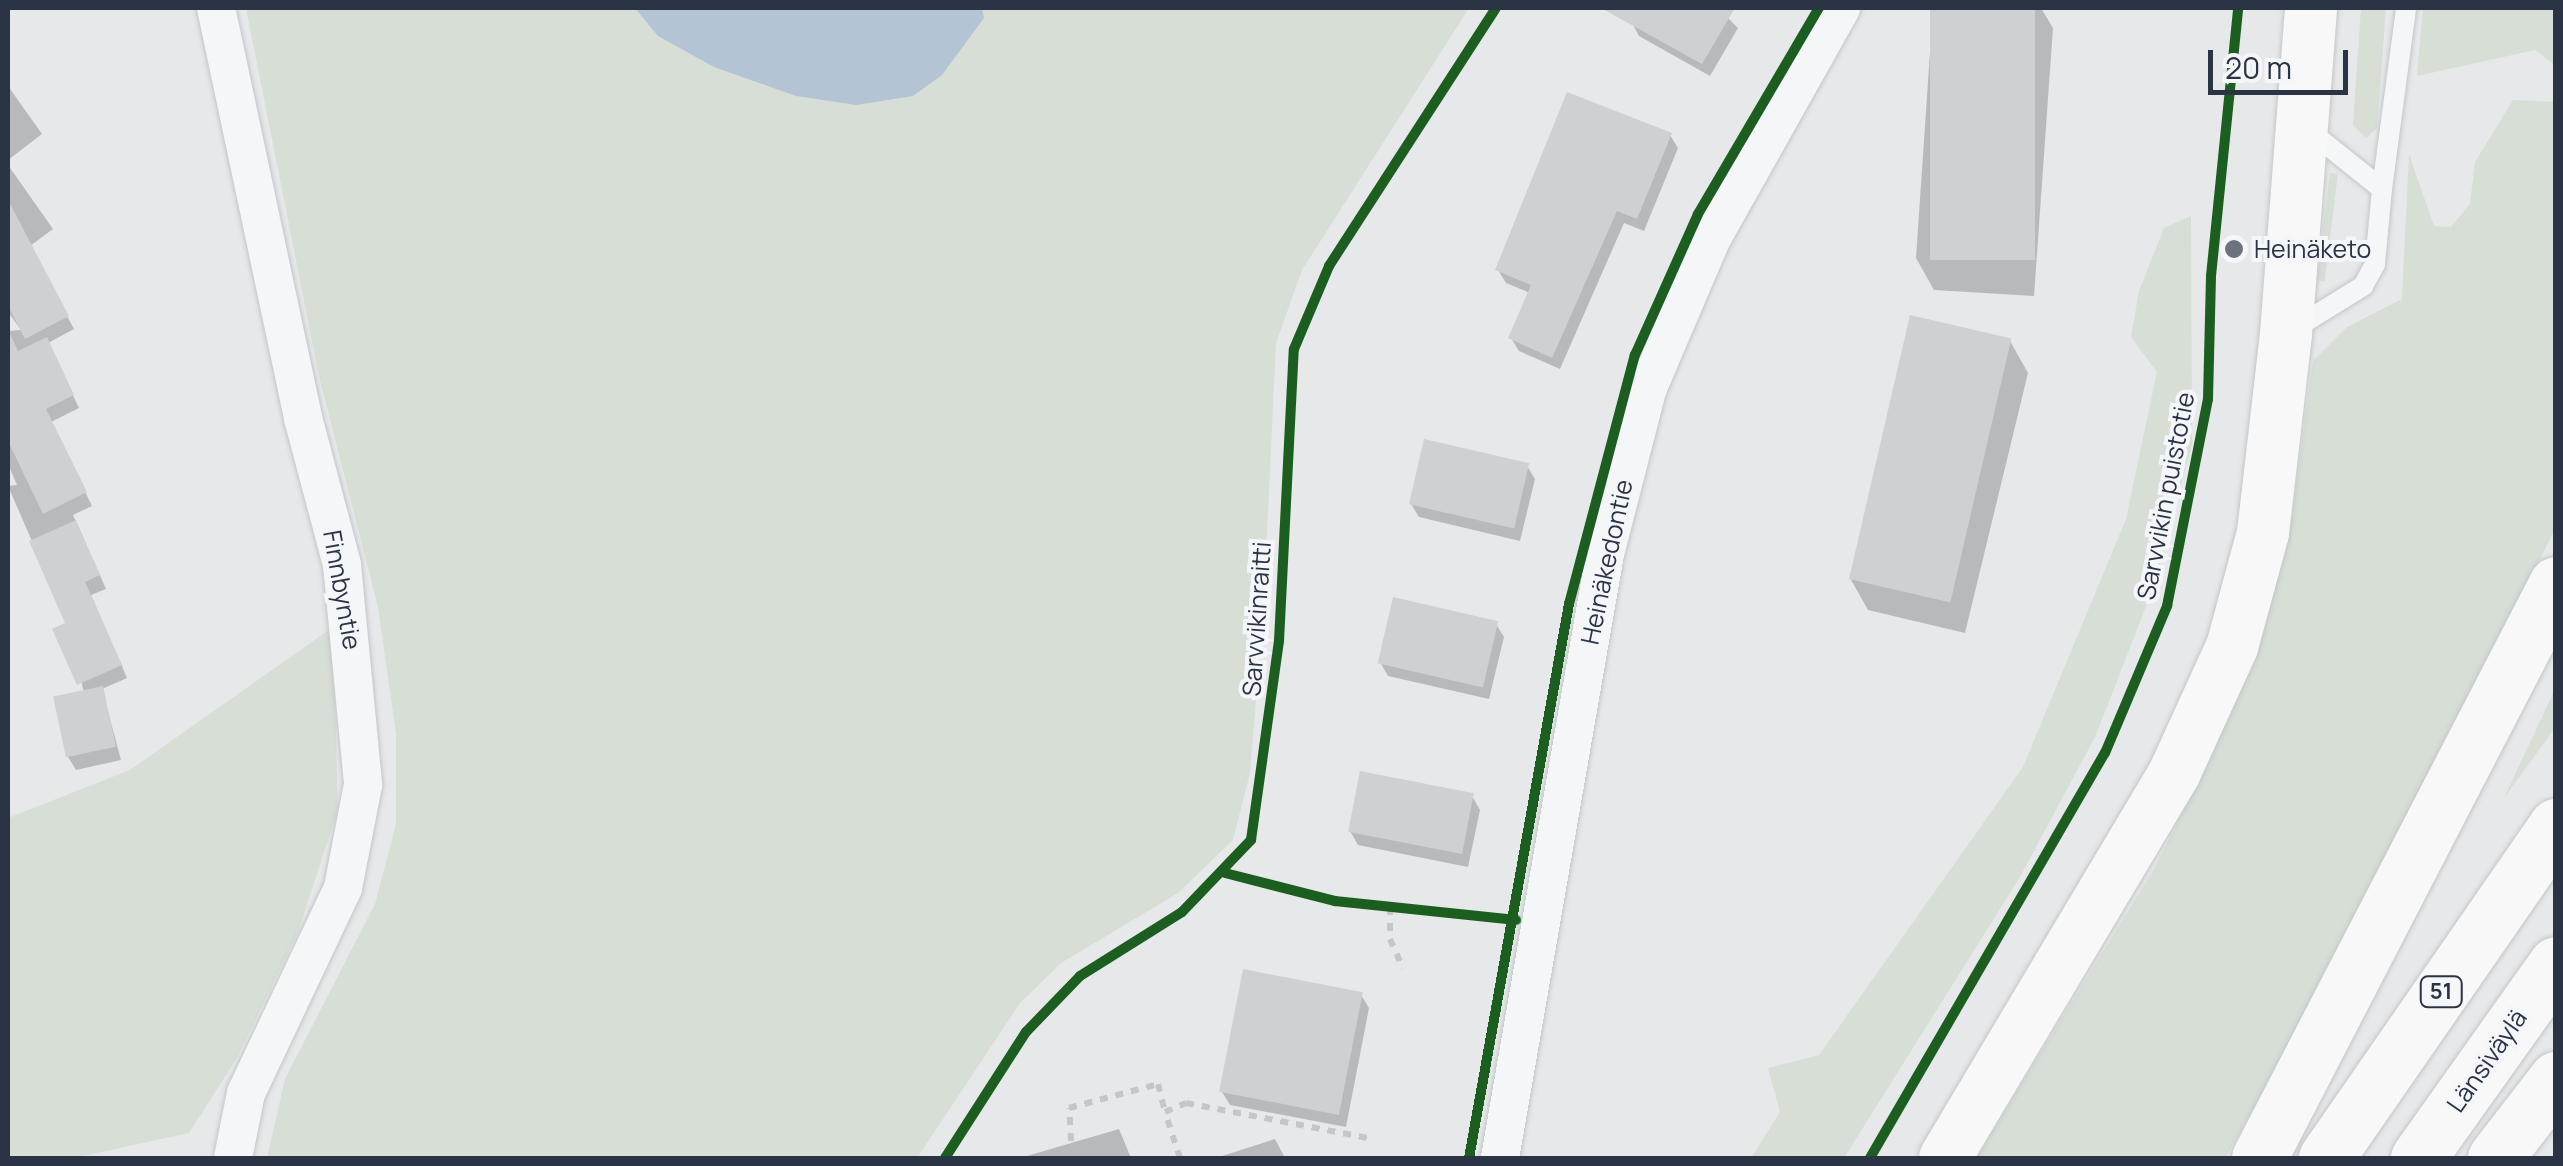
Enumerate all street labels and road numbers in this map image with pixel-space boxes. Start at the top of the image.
street label: Sarvvikin puistotie [2131,390,2201,602]
street label: Heinäkedontie [1575,477,1639,647]
street label: Finnbyntie [317,528,367,652]
street label: Sarvvikinraitti [1237,541,1277,697]
road number: 51 [2418,975,2464,1009]
street label: Länsiväylä [2441,1004,2533,1118]

